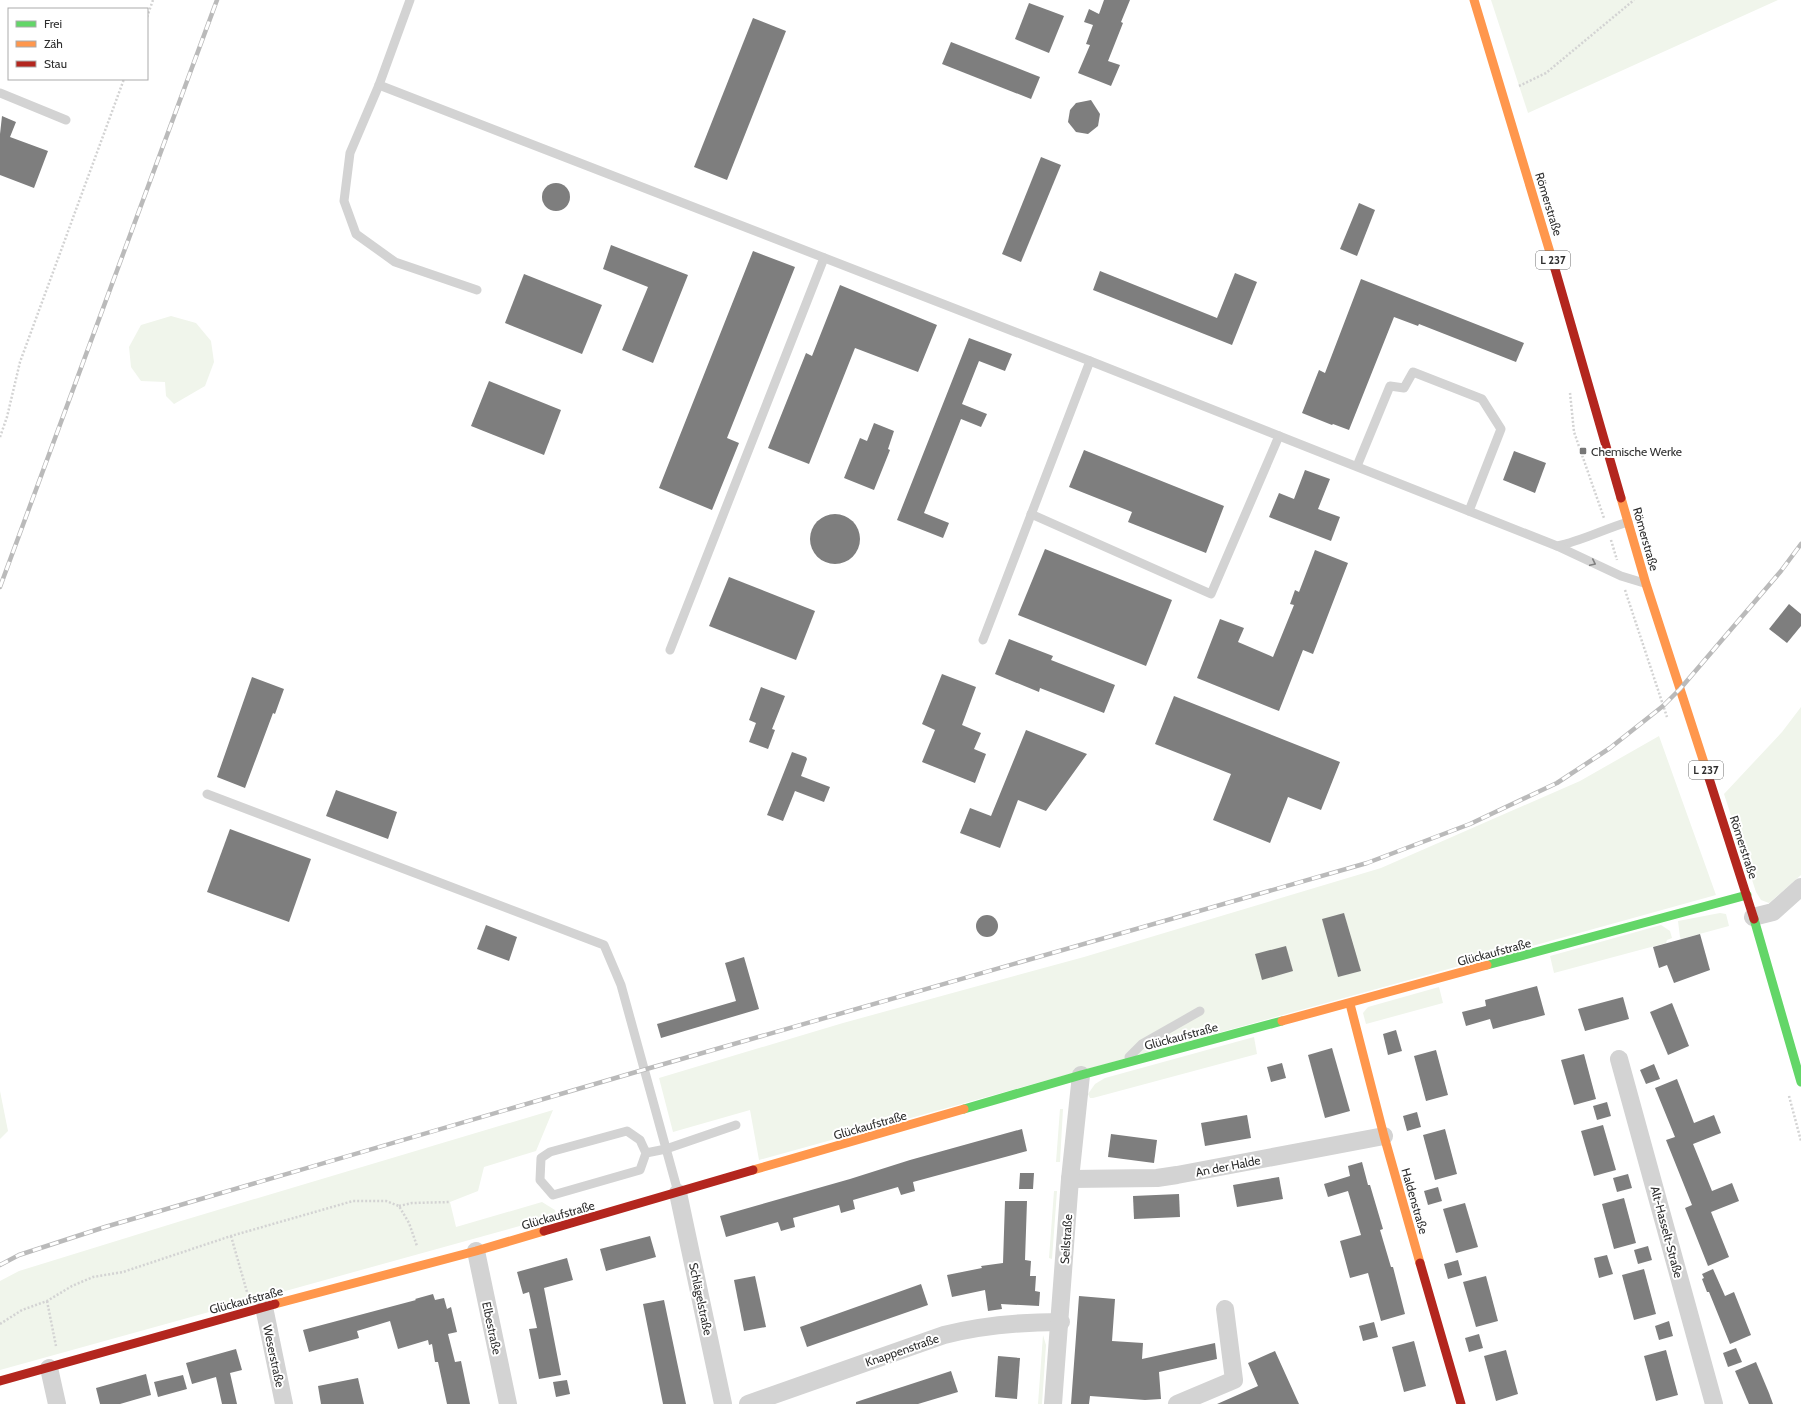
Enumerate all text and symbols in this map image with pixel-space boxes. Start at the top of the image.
legend [8,8,148,80]
text: Frei [44,16,62,31]
text: Zäh [44,36,63,51]
text: Stau [44,56,67,71]
street label: Römerstraße [1532,170,1566,238]
road number: L 237 [1536,251,1570,269]
place label: Chemische Werke [1591,444,1682,459]
marker: Chemische Werke [1578,446,1588,456]
street label: Römerstraße [1630,505,1662,573]
one-way arrow [1588,558,1596,566]
road number: L 237 [1689,761,1723,779]
street label: Römerstraße [1727,814,1761,880]
street label: Glückaufstraße [1456,935,1532,969]
street label: Glückaufstraße [1143,1019,1219,1053]
street label: Glückaufstraße [832,1107,908,1143]
street label: An der Halde [1194,1152,1262,1180]
street label: Haldenstraße [1398,1166,1432,1236]
street label: Alt-Hasselt-Straße [1648,1184,1686,1280]
street label: Glückaufstraße [520,1197,596,1233]
street label: Seilstraße [1057,1214,1075,1264]
street label: Schlägelstraße [686,1261,716,1337]
street label: Glückaufstraße [208,1283,284,1317]
street label: Elbestraße [479,1300,505,1356]
street label: Weserstraße [260,1323,288,1389]
street label: Knappenstraße [863,1330,941,1370]

